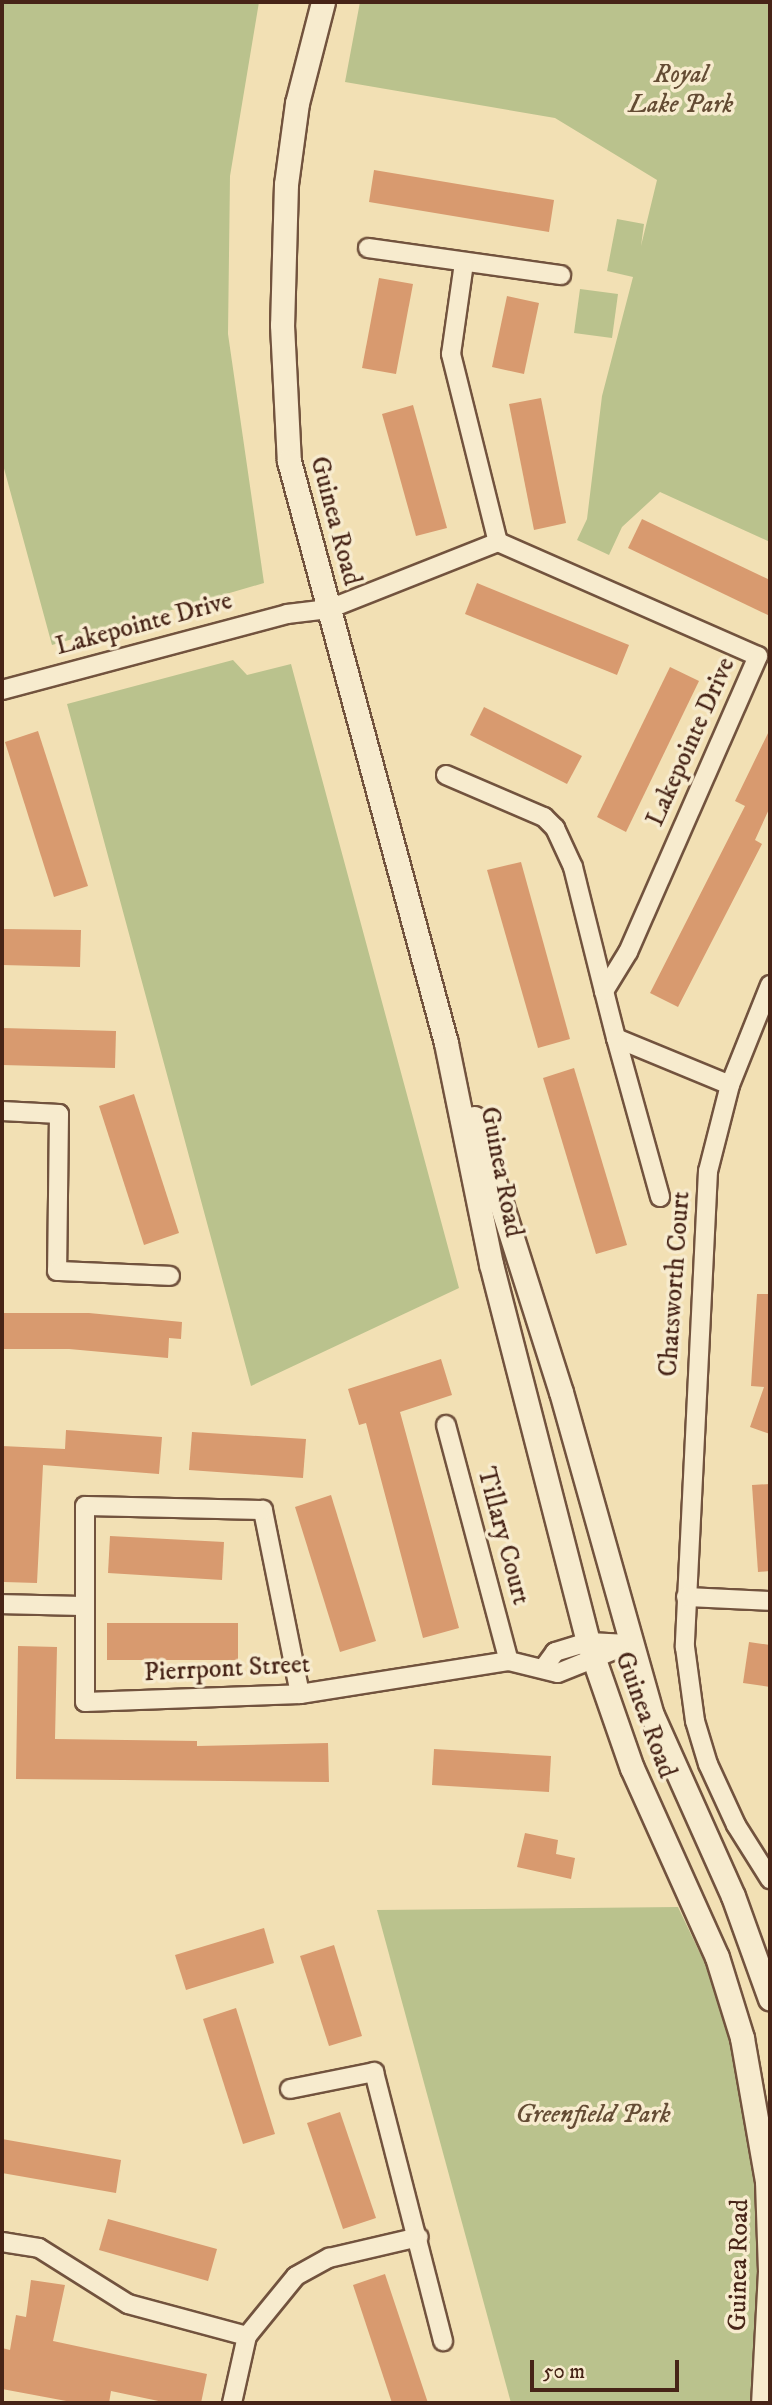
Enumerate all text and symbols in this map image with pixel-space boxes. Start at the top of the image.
park label: Royal Lake Park [629,59,733,120]
street label: Guinea Road [303,453,367,589]
street label: Lakepointe Drive [52,585,236,663]
street label: Lakepointe Drive [640,653,742,831]
street label: Guinea Road [473,1104,529,1240]
street label: Chatsworth Court [653,1190,697,1378]
street label: Tillary Court [470,1464,536,1608]
street label: Guinea Road [608,1648,682,1782]
street label: Pierrpont Street [143,1649,311,1689]
park label: Greenfield Park [515,2099,671,2131]
street label: Guinea Road [722,2199,756,2331]
scale bar [534,2346,683,2390]
text: 50 m [543,2359,585,2385]

